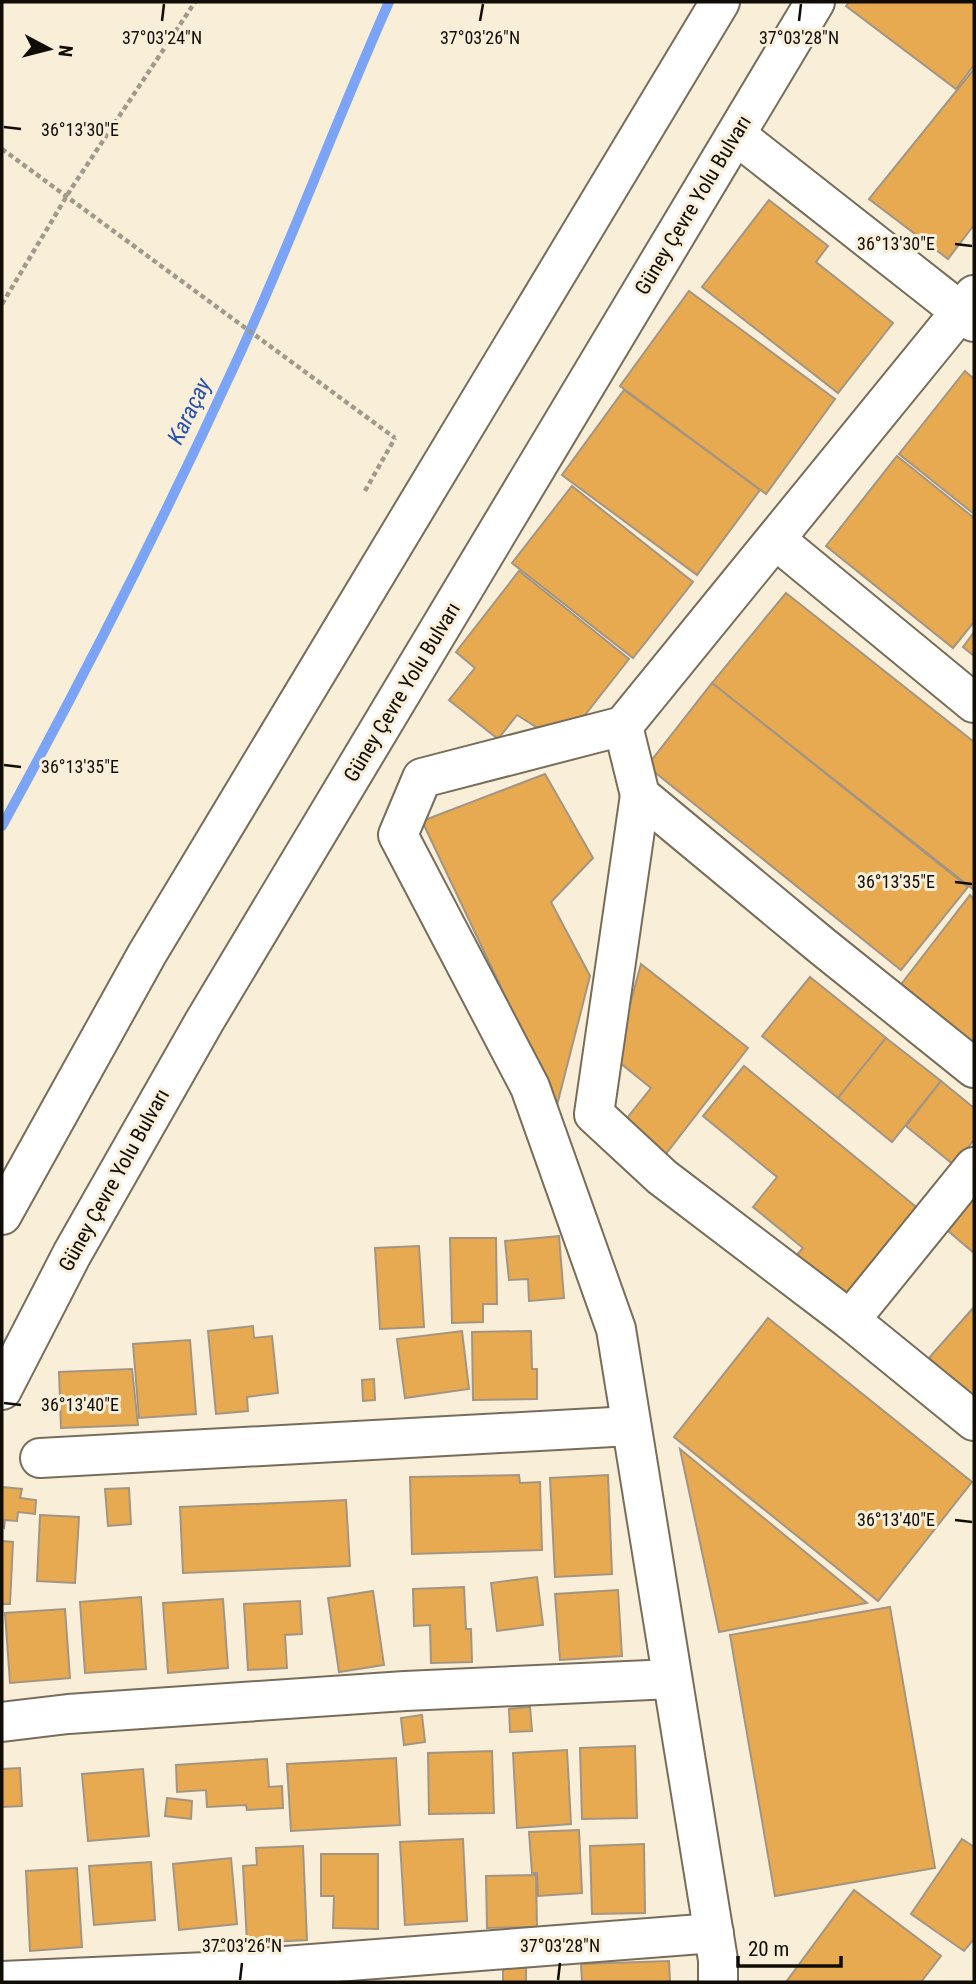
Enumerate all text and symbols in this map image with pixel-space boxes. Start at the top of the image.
north arrow [14,14,84,84]
text: 37°03'24"N [122,27,202,48]
text: 37°03'26"N [440,27,520,48]
text: 37°03'28"N [759,27,839,48]
text: N [53,44,78,58]
street label: Güney Çevre Yolu Bulvarı [630,111,756,299]
text: 36°13'30"E [41,119,119,140]
text: 36°13'30"E [857,233,935,254]
water label: Karaçay [162,373,217,449]
street label: Güney Çevre Yolu Bulvarı [339,598,465,786]
text: 36°13'35"E [41,756,119,777]
text: 36°13'35"E [857,871,935,892]
street label: Güney Çevre Yolu Bulvarı [54,1085,174,1275]
text: 36°13'40"E [41,1394,119,1415]
text: 36°13'40"E [857,1509,935,1530]
scale bar [738,1924,841,1968]
text: 37°03'26"N [202,1935,282,1956]
text: 37°03'28"N [520,1935,600,1956]
text: 20 m [748,1937,789,1961]

